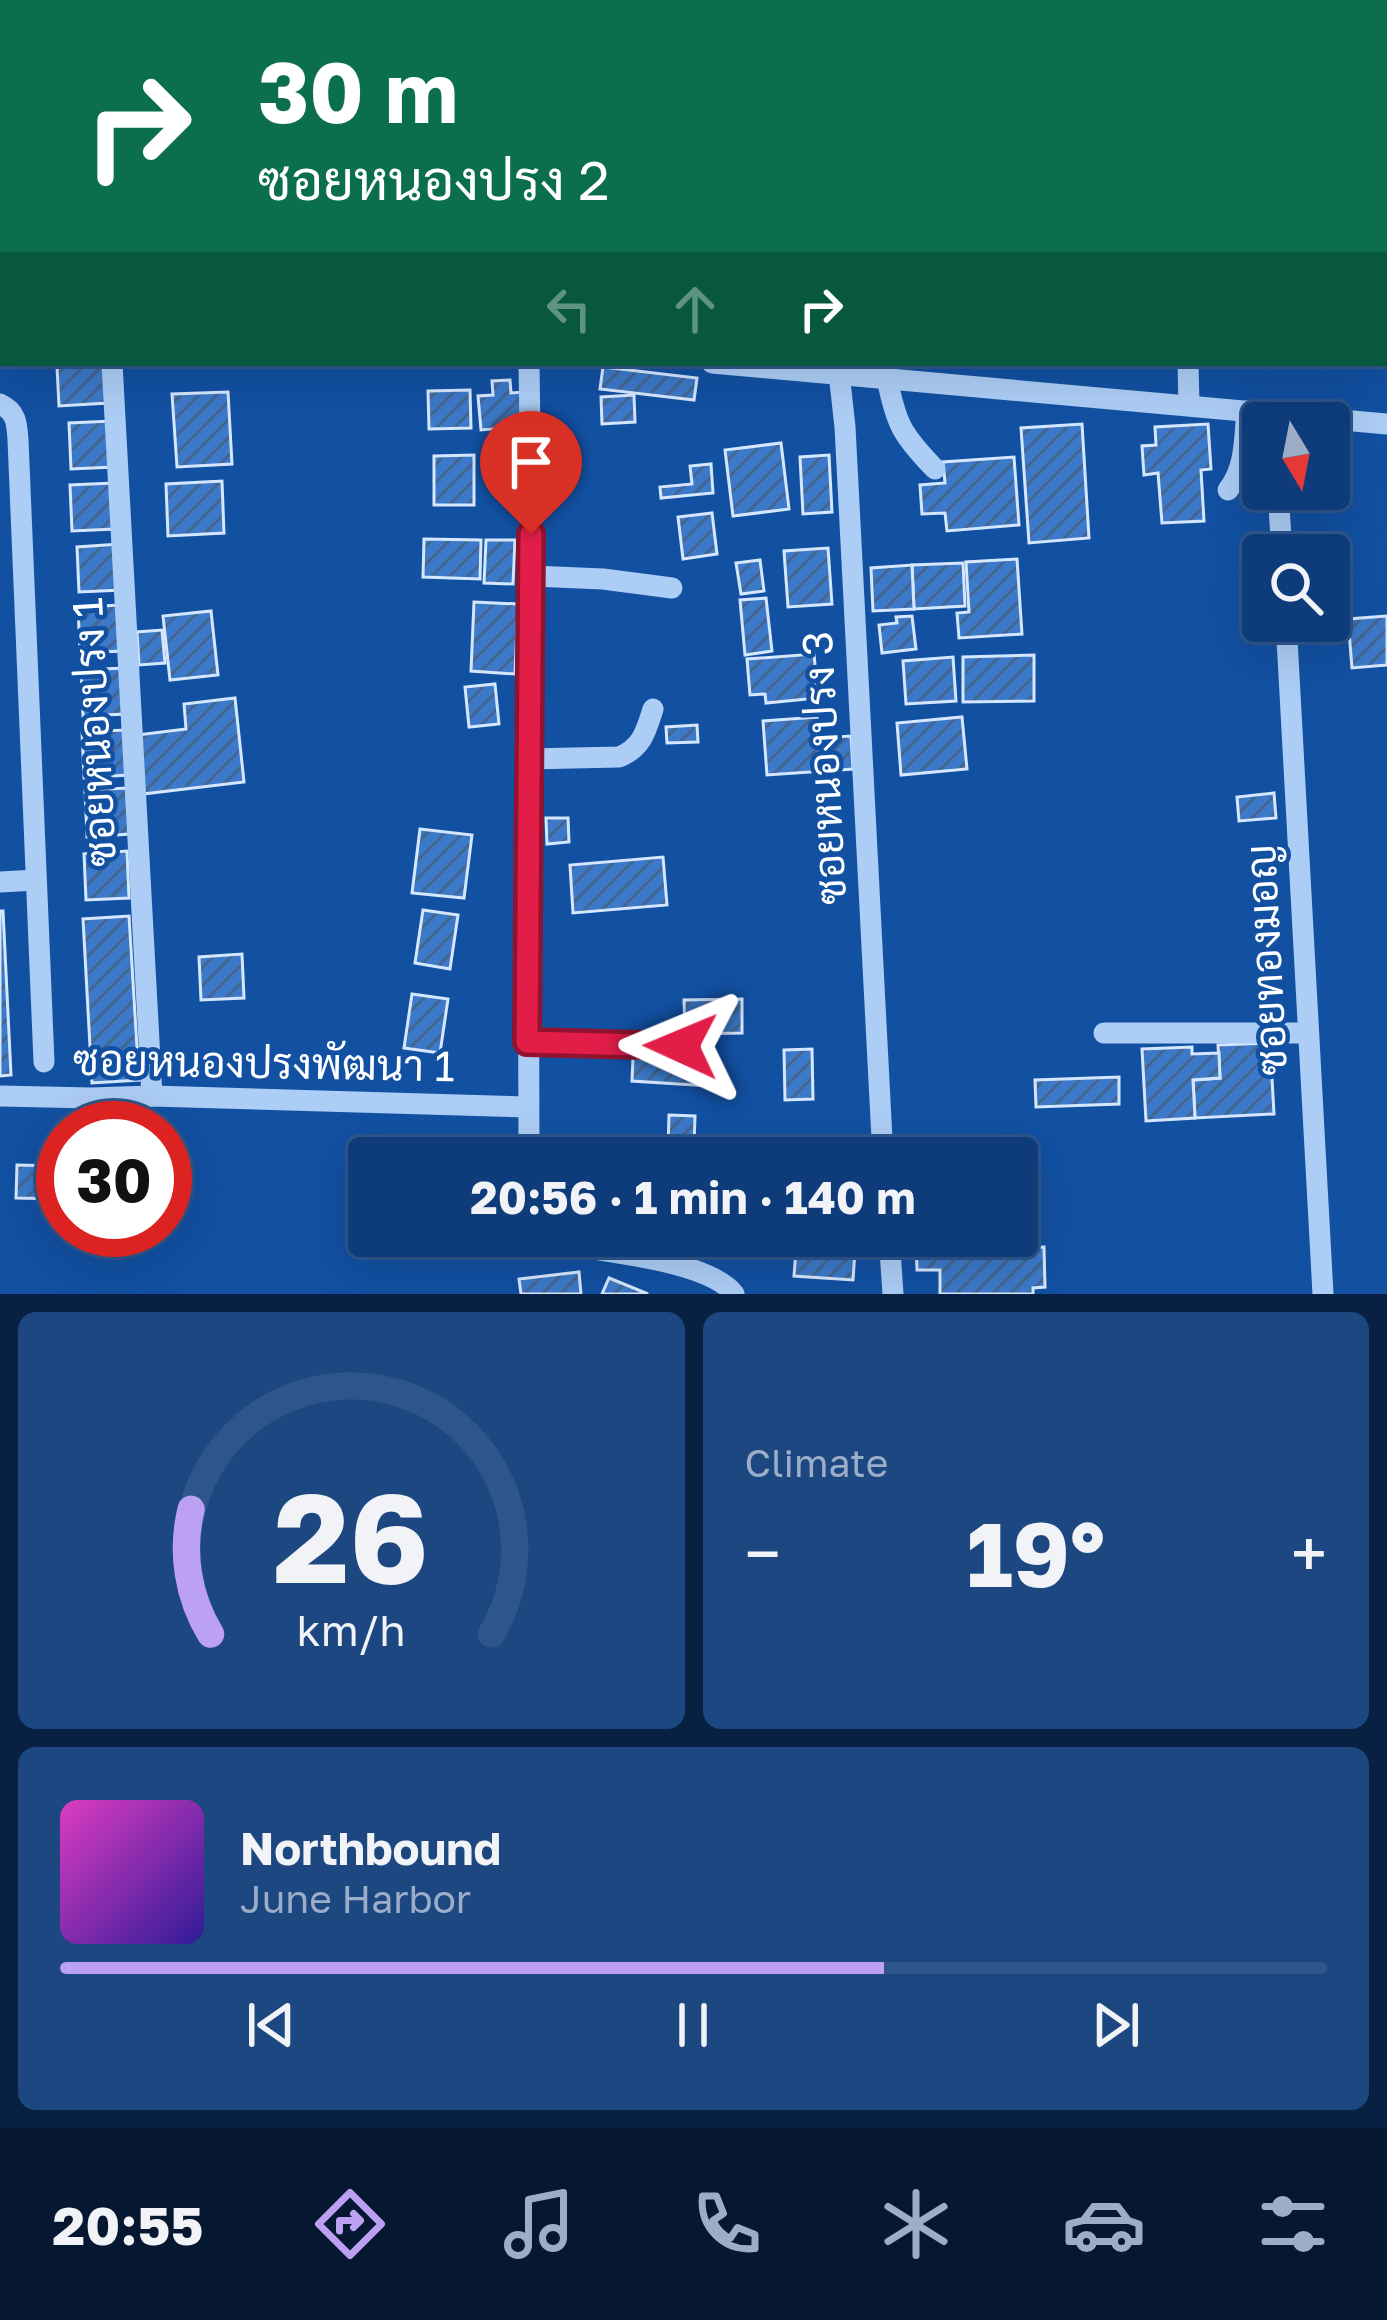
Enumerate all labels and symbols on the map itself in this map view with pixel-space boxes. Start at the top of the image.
north arrow [1242,402,1350,510]
pin [480,411,582,534]
street label: ซอยหนองปรง 1 [61,596,125,868]
street label: ซอยหนองปรง 3 [791,630,855,906]
street label: ซอยทองมอญ [1234,843,1298,1077]
position arrow [618,983,744,1109]
street label: ซอยหนองปรงพัฒนา 1 [73,1034,455,1090]
speed limit sign: 30 [36,1101,192,1257]

